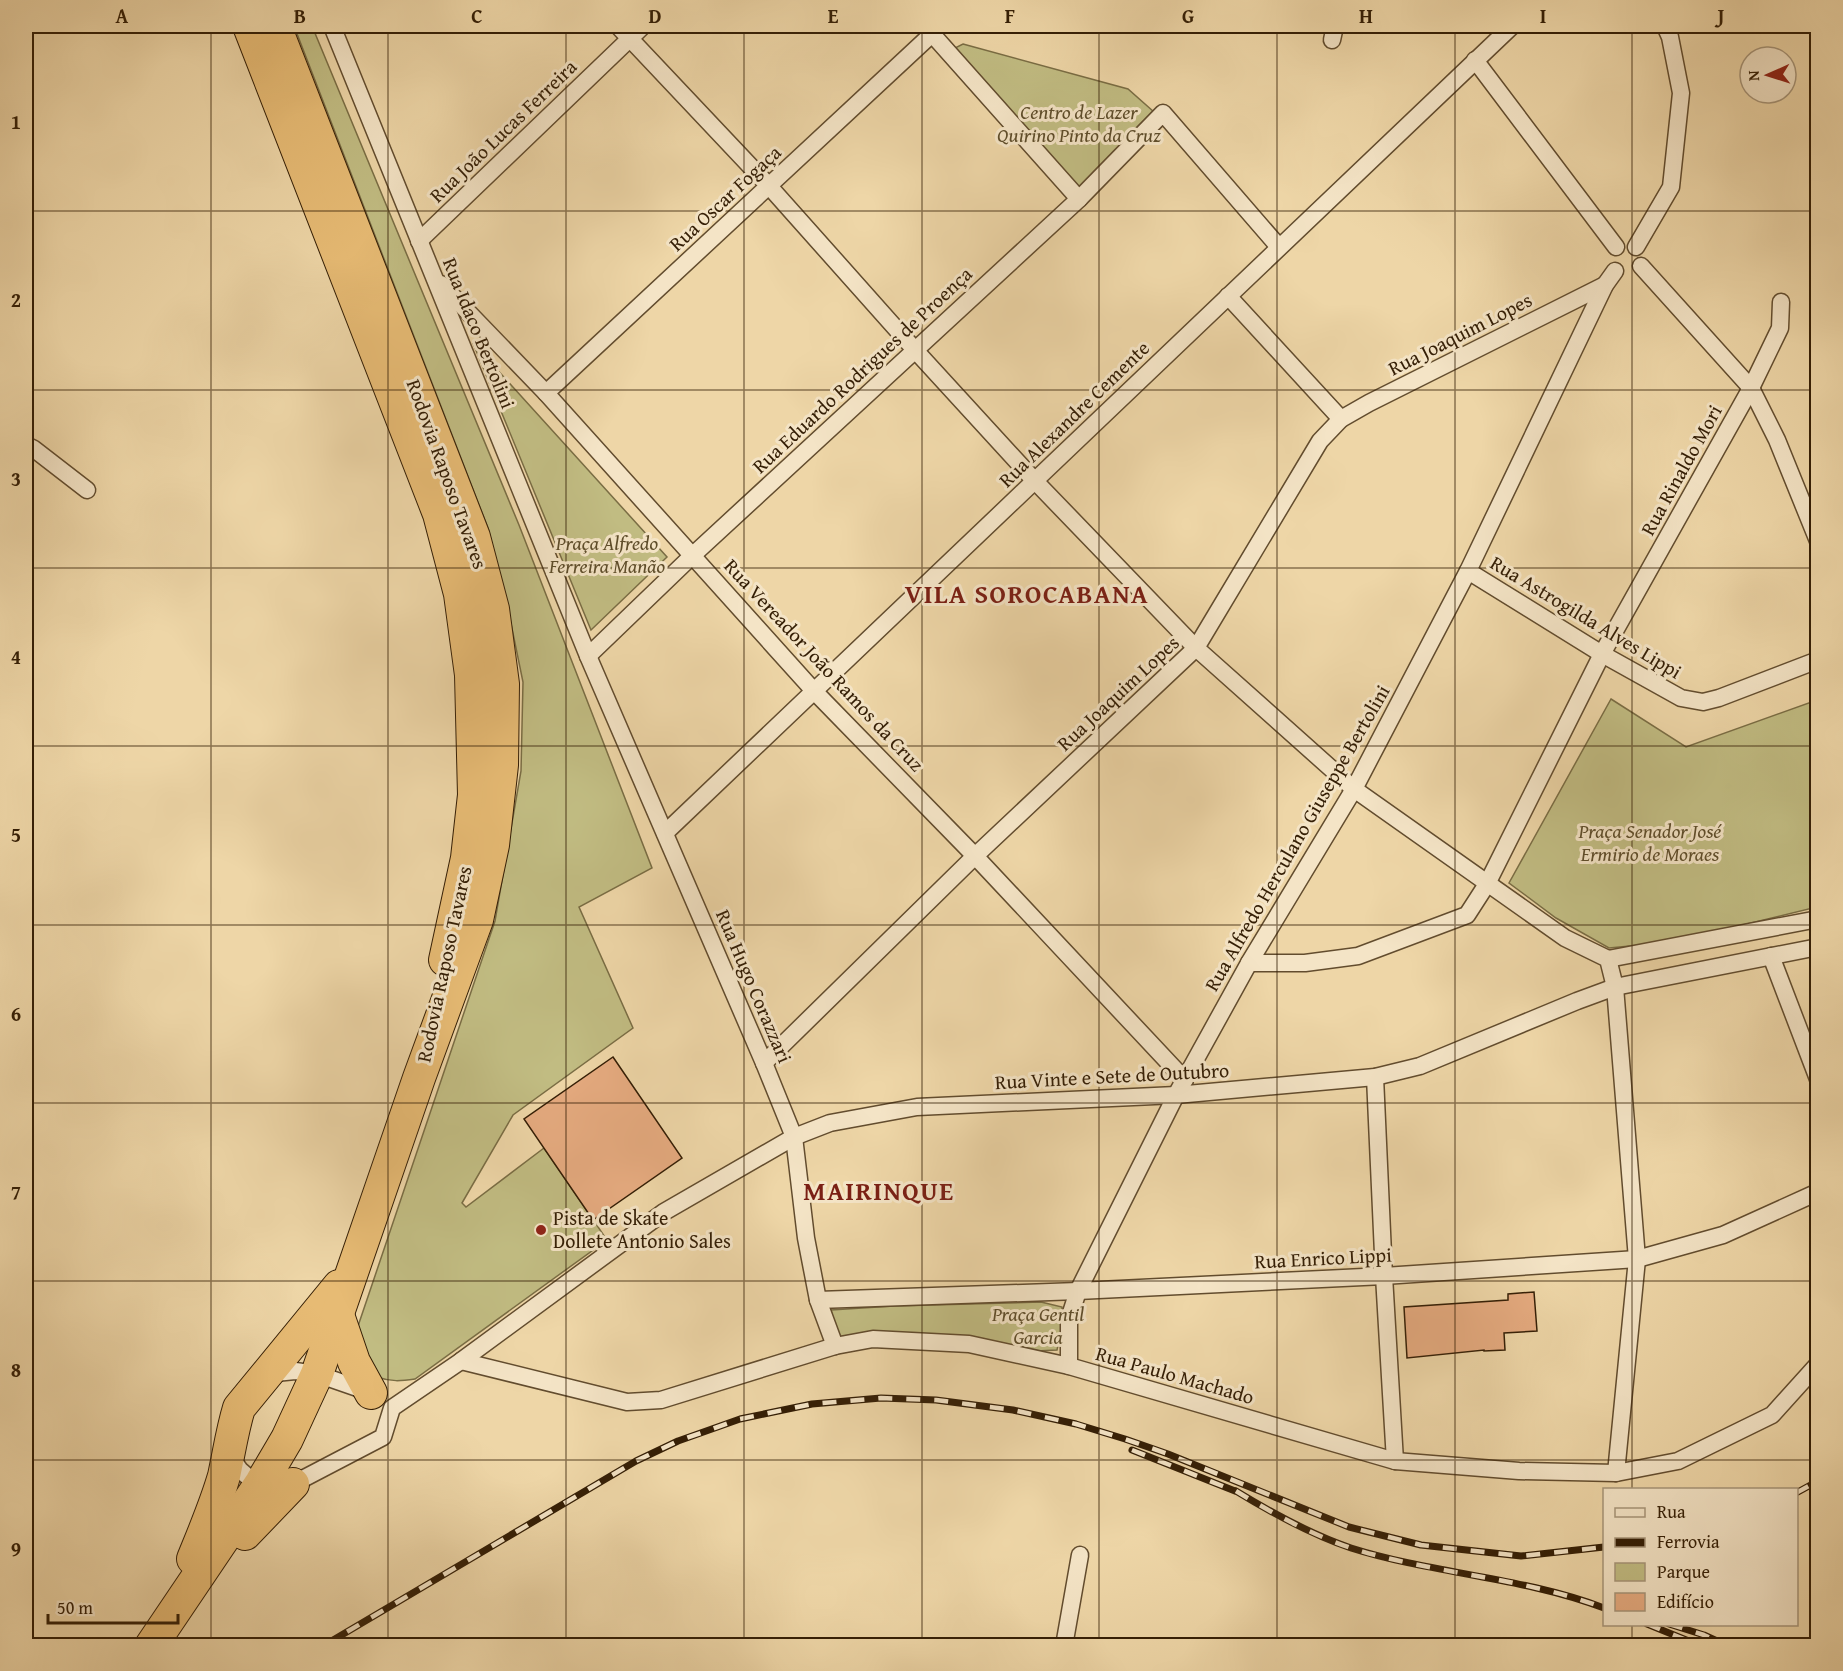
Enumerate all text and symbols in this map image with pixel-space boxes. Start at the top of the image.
text: A [116,1,129,30]
text: B [294,1,306,30]
text: C [471,1,483,30]
text: D [648,1,662,30]
text: E [828,1,839,30]
text: F [1005,1,1015,30]
text: G [1182,1,1194,30]
text: H [1359,1,1373,30]
text: I [1540,1,1546,30]
text: J [1715,1,1725,30]
north arrow [1738,45,1798,105]
street label: Rua João Lucas Ferreira [422,52,583,209]
text: N [1741,70,1765,82]
park label: Centro de Lazer Quirino Pinto da Cruz [997,97,1161,149]
text: 1 [11,107,21,136]
street label: Rua Oscar Fogaça [662,138,788,257]
street label: Rua Idaco Bertolini [436,253,523,413]
street label: Rua Eduardo Rodrigues de Proença [745,259,979,480]
text: 2 [11,285,21,314]
street label: Rua Joaquim Lopes [1383,285,1537,382]
street label: Rua Alexandre Cemente [992,334,1156,494]
street label: Rodovia Raposo Tavares [400,375,495,573]
street label: Rua Rinaldo Mori [1633,399,1729,540]
text: 3 [11,464,21,493]
park label: Praça Alfredo Ferreira Manão [548,528,665,580]
street label: Rua Astrogilda Alves Lippi [1485,548,1688,686]
street label: Rua Vereador João Ramos da Cruz [718,552,931,778]
district label: VILA SOROCABANA [905,574,1149,613]
street label: Rua Joaquim Lopes [1050,628,1185,757]
text: 4 [11,642,21,671]
street label: Rua Alfredo Herculano Giuseppe Bertolini [1197,679,1397,996]
park label: Praça Senador José Ermirio de Moraes [1578,816,1722,868]
text: 5 [11,820,21,849]
street label: Rodovia Raposo Tavares [409,863,478,1065]
street label: Rua Hugo Corazzari [709,905,800,1067]
text: 6 [11,999,21,1028]
street label: Rua Vinte e Sete de Outubro [994,1055,1230,1096]
district label: MAIRINQUE [803,1171,955,1210]
text: 7 [11,1177,21,1206]
place label: Pista de Skate Dollete Antonio Sales [553,1203,731,1255]
marker: Pista de Skate Dollete Antonio Sales [534,1223,548,1237]
street label: Rua Enrico Lippi [1254,1239,1393,1276]
park label: Praça Gentil Garcia [991,1299,1084,1351]
street label: Rua Paulo Machado [1093,1338,1258,1411]
text: 8 [11,1355,21,1384]
legend [1603,1488,1798,1626]
text: Rua [1657,1498,1686,1525]
text: Ferrovia [1657,1528,1720,1555]
text: 9 [11,1534,21,1563]
text: Parque [1657,1558,1710,1585]
scale bar [48,1587,178,1625]
text: Edifício [1657,1588,1714,1615]
text: 50 m [57,1594,93,1621]

